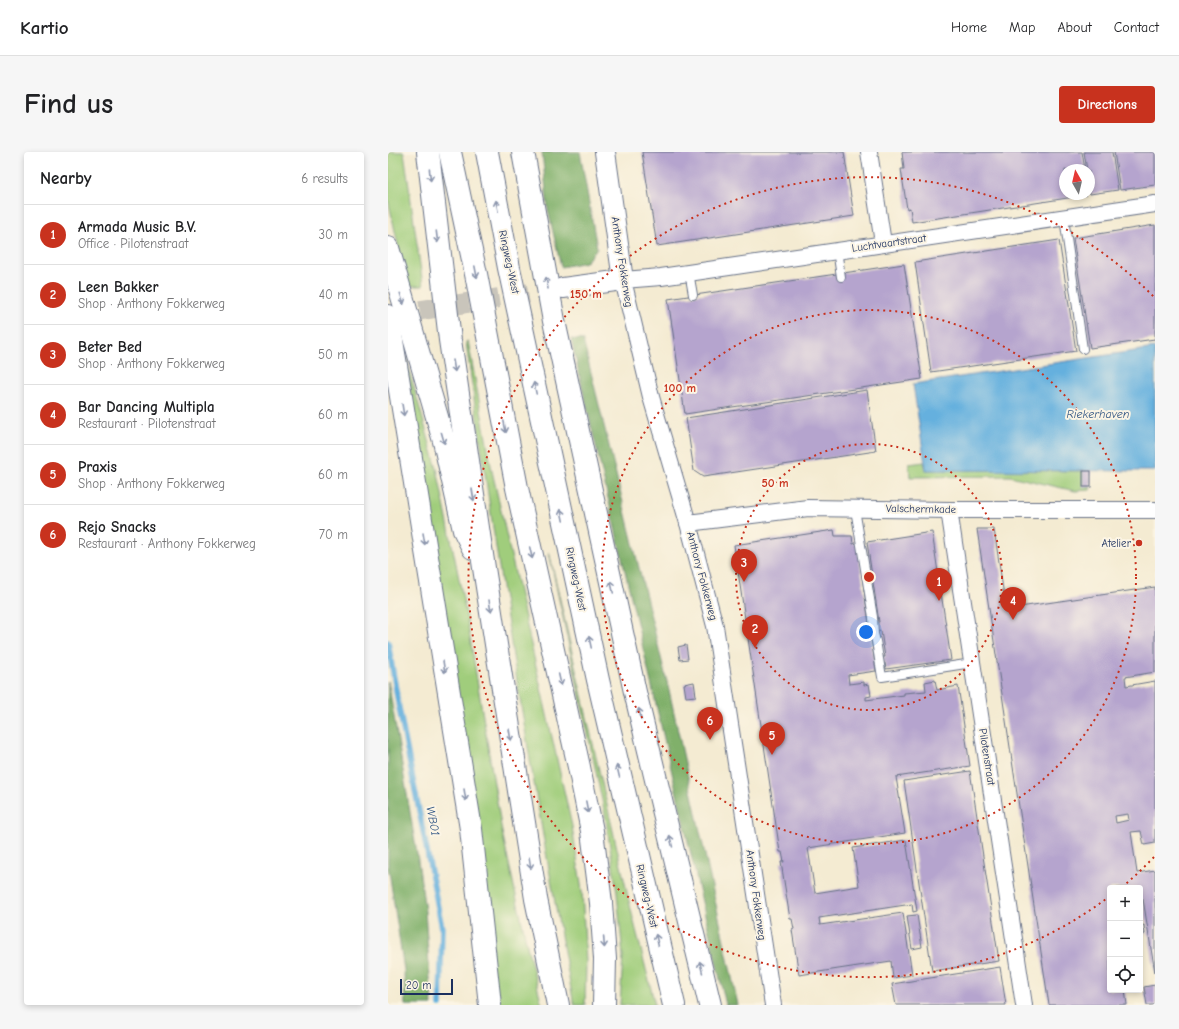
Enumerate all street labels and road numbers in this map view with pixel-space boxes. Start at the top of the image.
street label: Anthony Fokkerweg [608,216,636,308]
street label: Ringweg-West [496,229,522,296]
street label: Luchtvaartstraat [851,231,928,255]
street label: Valschermkade [886,502,957,516]
street label: Anthony Fokkerweg [684,530,720,622]
street label: Ringweg-West [563,546,589,613]
street label: Pilotenstraat [976,728,998,787]
street label: Anthony Fokkerweg [743,849,769,941]
street label: Ringweg-West [633,863,661,930]

